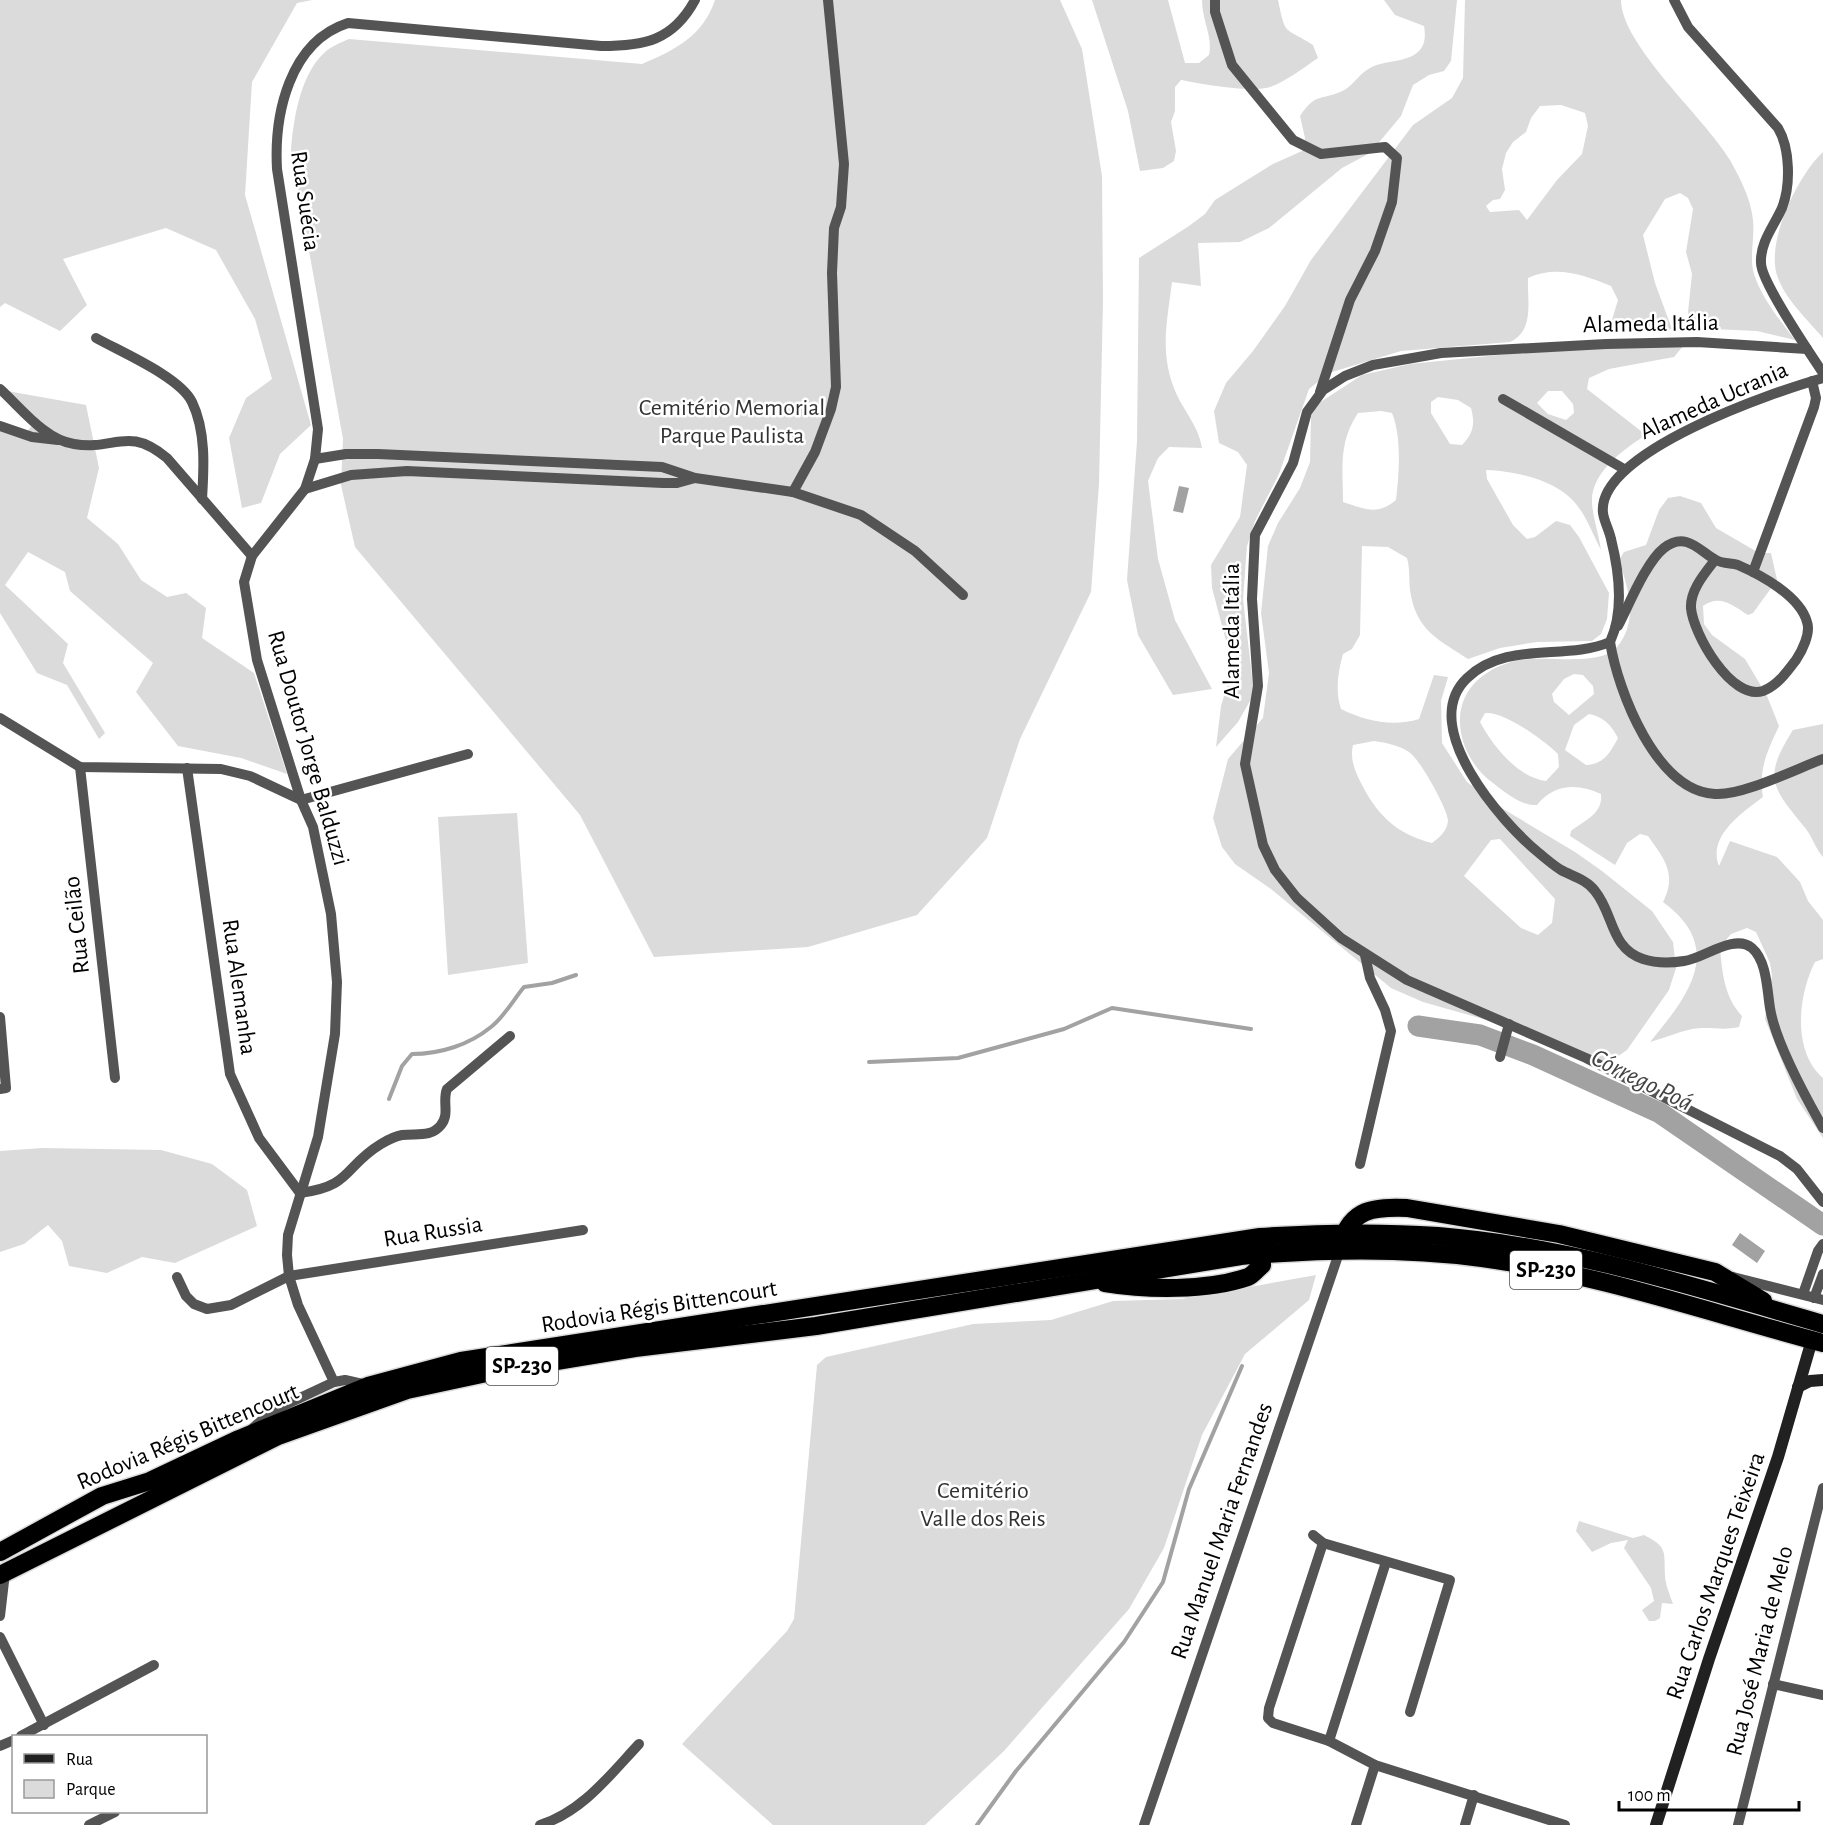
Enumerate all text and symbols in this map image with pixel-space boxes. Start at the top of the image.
street label: Rua Suécia [286,149,324,253]
street label: Alameda Itália [1583,311,1719,337]
street label: Alameda Ucrania [1636,358,1792,444]
park label: Cemitério Memorial Parque Paulista [639,396,825,448]
street label: Alameda Itália [1220,563,1244,699]
street label: Rua Doutor Jorge Balduzzi [263,628,353,868]
street label: Rua Ceilão [60,875,94,975]
street label: Rua Alemanha [218,917,260,1057]
water label: Córrego Poá [1587,1044,1697,1116]
street label: Rua Russia [382,1212,484,1252]
road number: SP-230 [1510,1251,1582,1289]
street label: Rodovia Régis Bittencourt [539,1276,779,1337]
road number: SP-230 [486,1347,558,1385]
street label: Rodovia Régis Bittencourt [74,1379,303,1495]
street label: Rua Manuel Maria Fernandes [1167,1400,1277,1662]
street label: Rua Carlos Marques Teixeira [1662,1449,1770,1703]
park label: Cemitério Valle dos Reis [920,1479,1046,1531]
street label: Rua José Maria de Melo [1722,1543,1798,1759]
legend [12,1735,207,1813]
text: Rua [66,1751,93,1769]
scale bar [1619,1774,1799,1812]
text: Parque [66,1781,115,1799]
text: 100 m [1628,1787,1671,1805]

